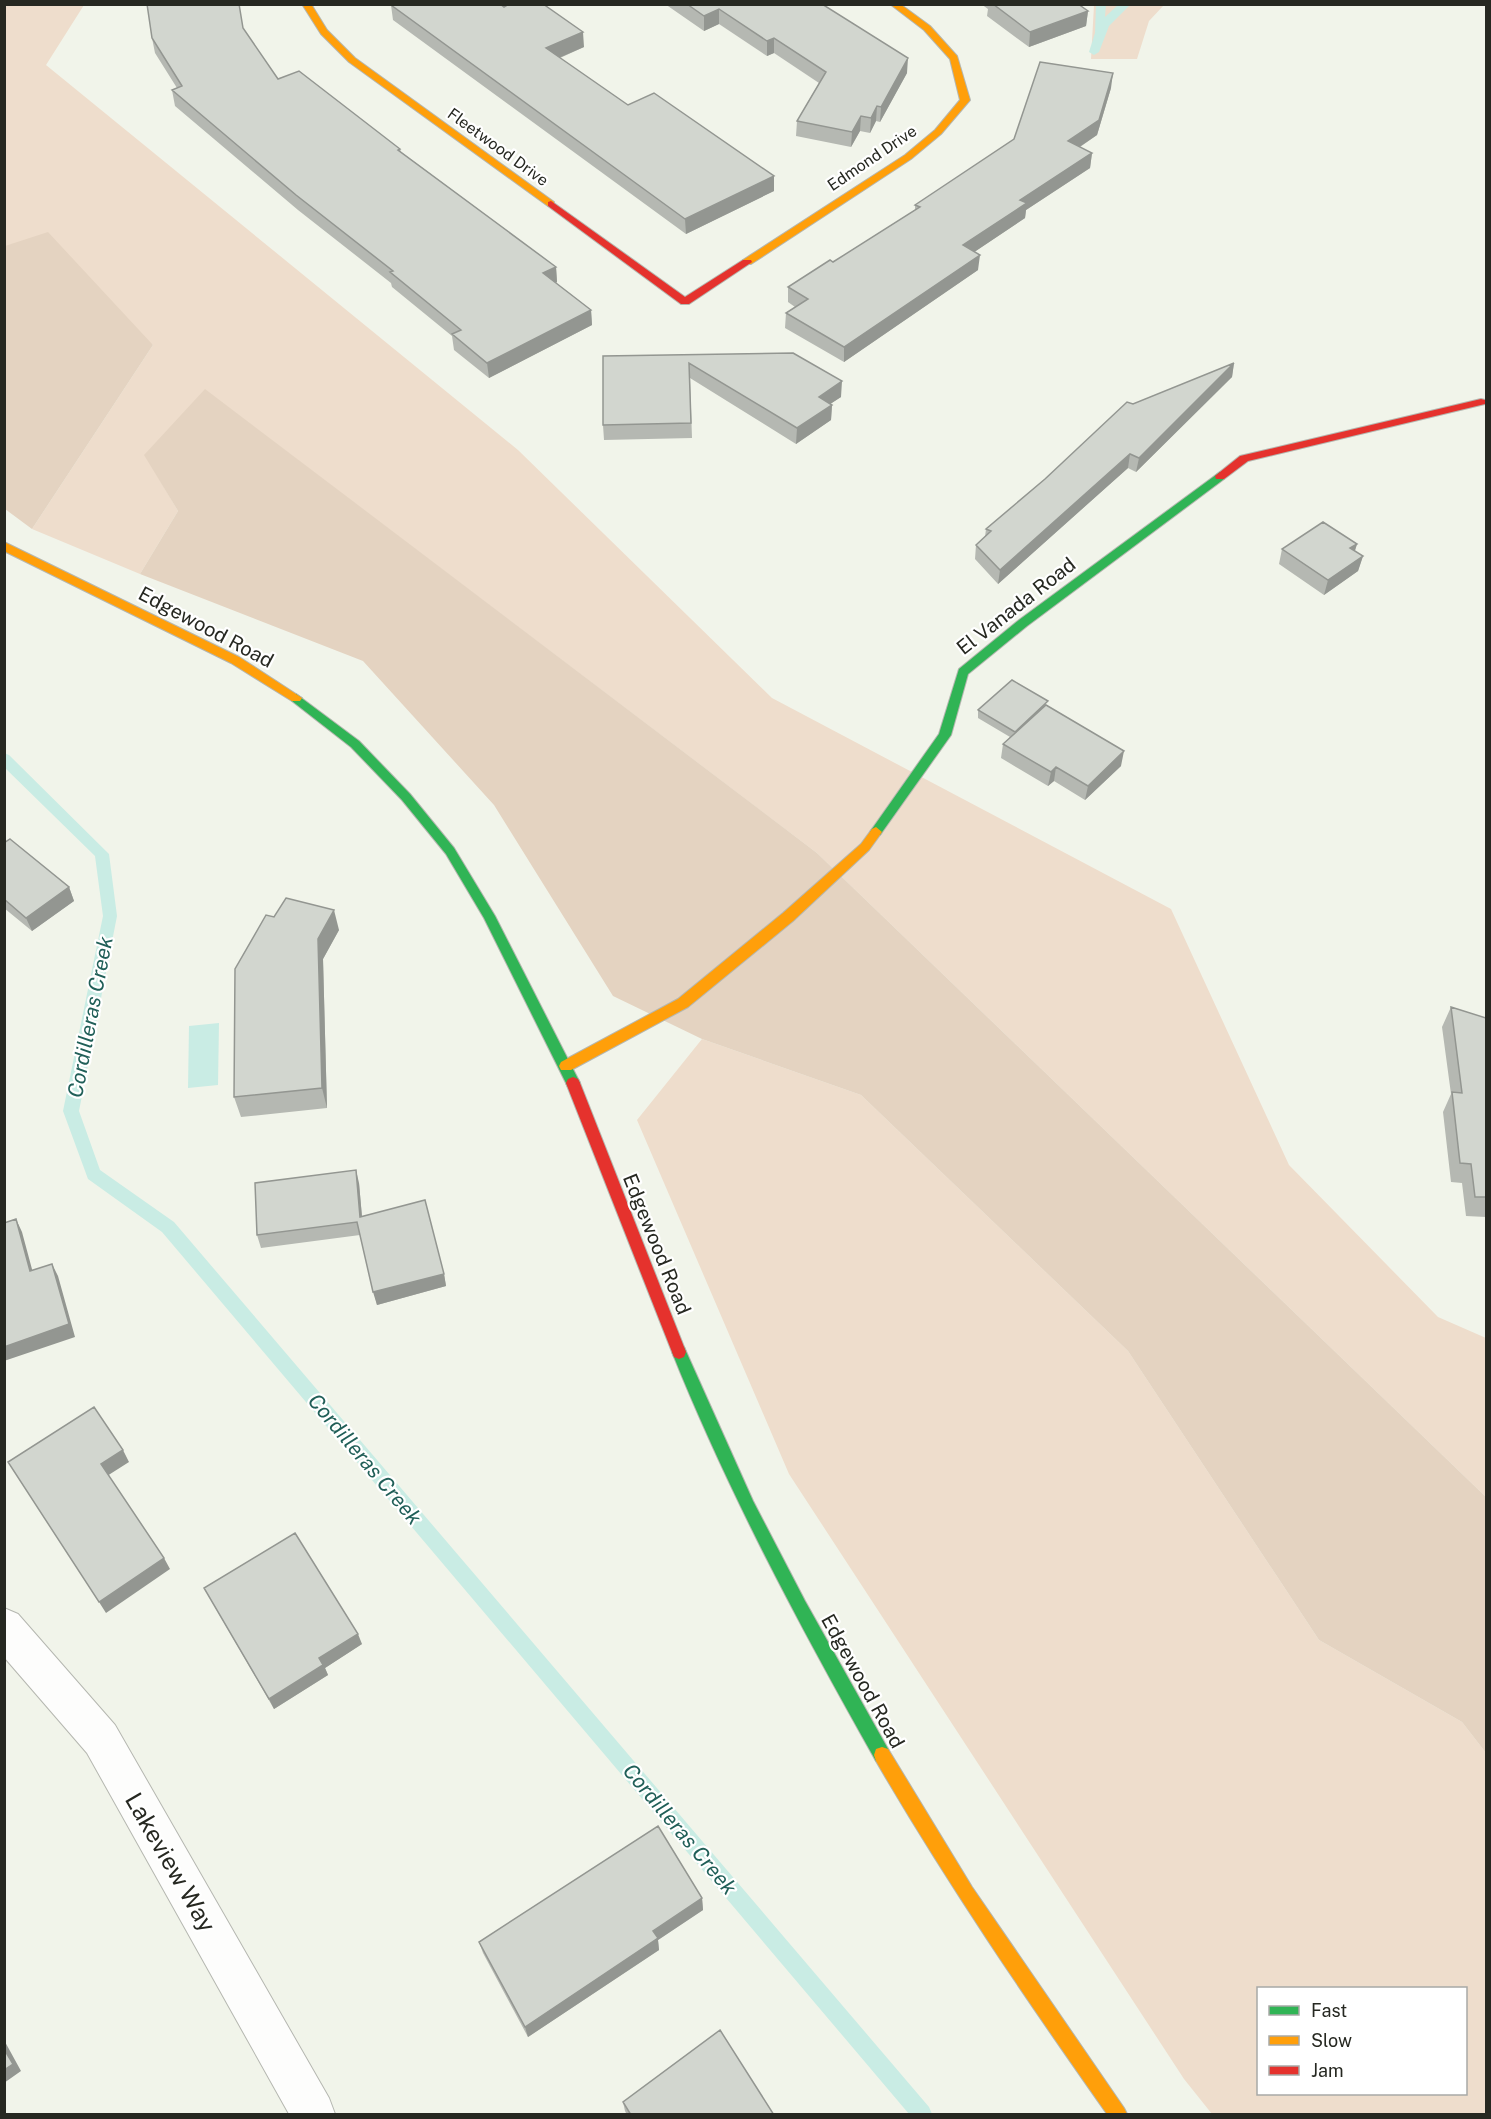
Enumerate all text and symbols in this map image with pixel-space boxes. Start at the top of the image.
street label: Fleetwood Drive [444,104,552,190]
street label: Edmond Drive [824,121,920,195]
street label: El Vanada Road [952,552,1080,660]
street label: Edgewood Road [134,581,278,673]
water label: Cordilleras Creek [62,934,118,1100]
street label: Edgewood Road [618,1170,696,1318]
water label: Cordilleras Creek [303,1388,428,1530]
street label: Edgewood Road [816,1610,910,1752]
water label: Cordilleras Creek [618,1758,743,1900]
street label: Lakeview Way [120,1787,222,1937]
legend [1257,1987,1467,2095]
text: Fast [1311,2000,1347,2021]
text: Slow [1311,2030,1352,2051]
text: Jam [1311,2060,1344,2081]

